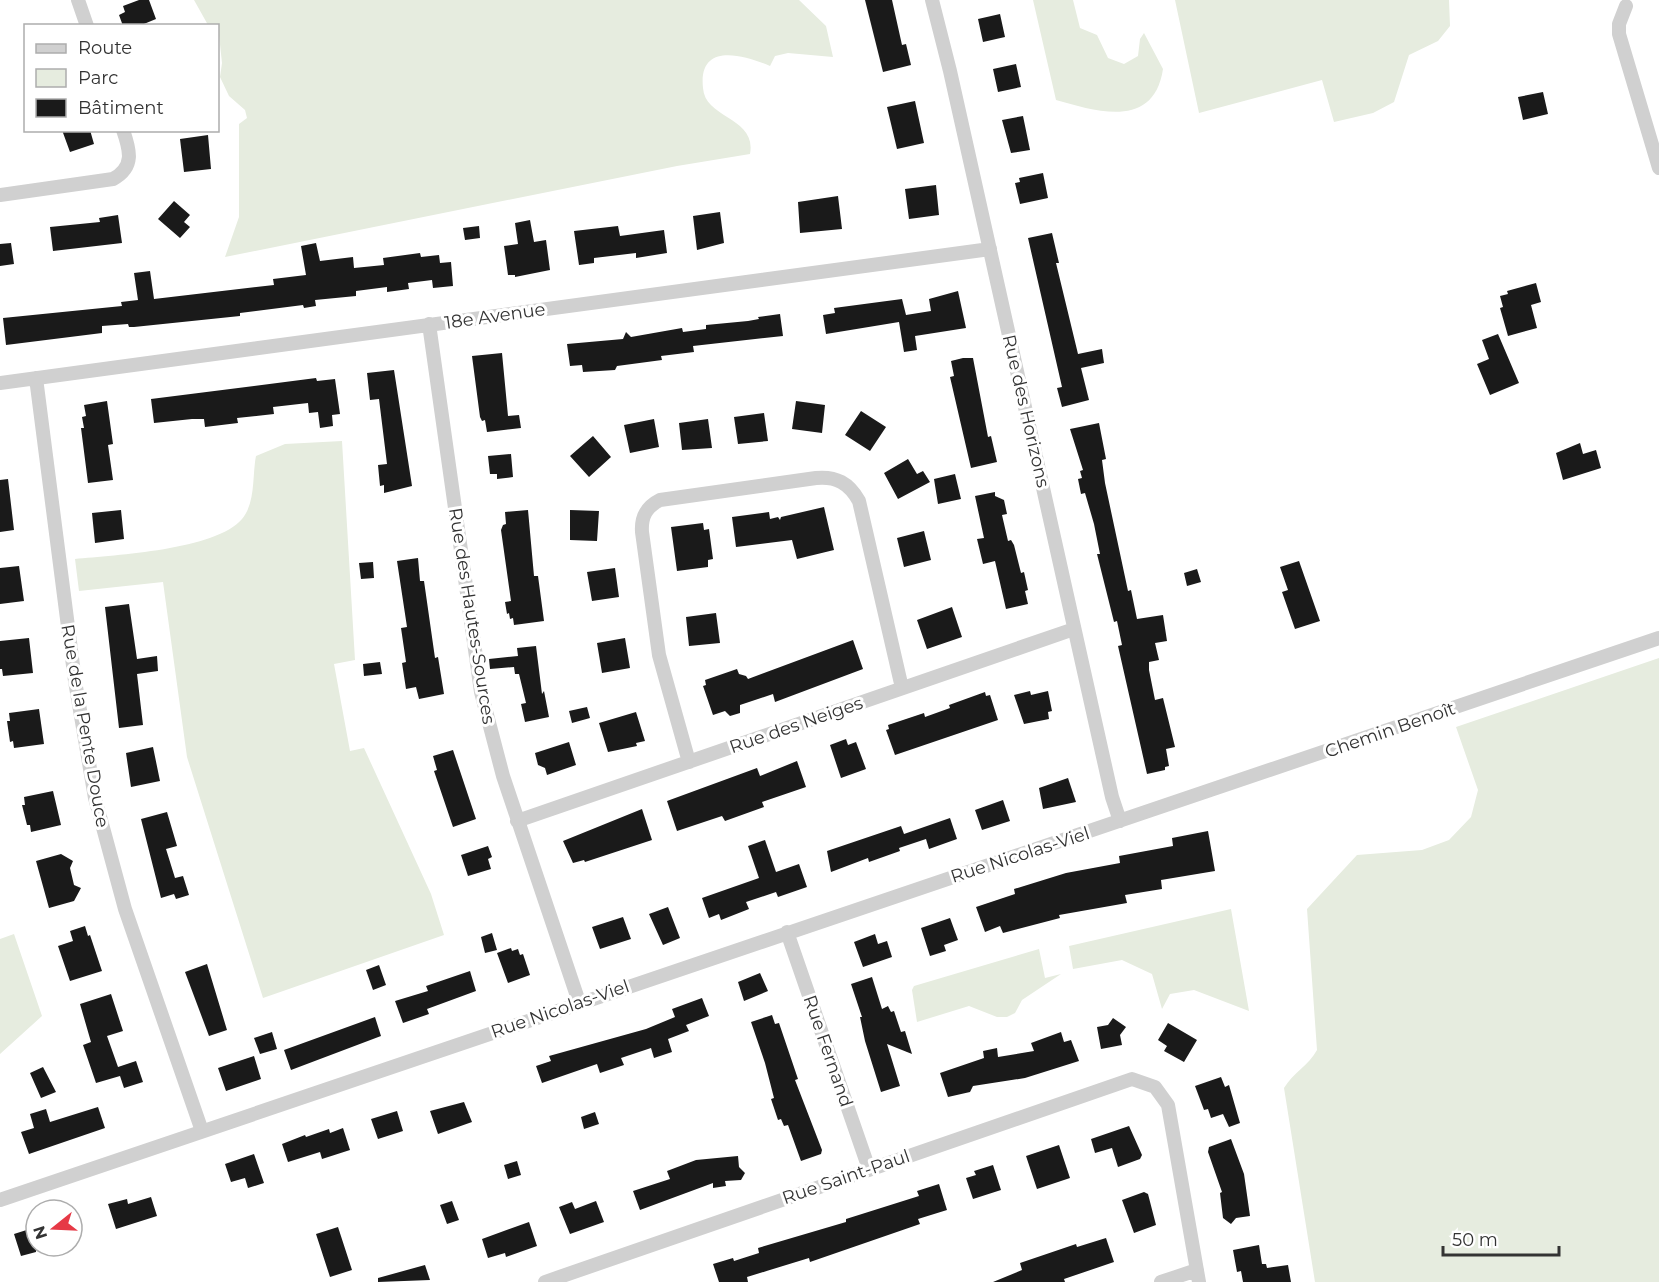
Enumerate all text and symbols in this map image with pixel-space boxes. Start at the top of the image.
legend [24,24,219,132]
text: Route [78,37,132,59]
text: Parc [78,67,118,89]
text: Bâtiment [78,97,164,119]
street label: 18e Avenue [443,298,547,334]
street label: Rue des Horizons [998,332,1054,490]
street label: Rue des Hautes-Sources [444,506,500,726]
street label: Rue de la Pente Douce [56,623,114,829]
street label: Rue des Neiges [726,692,866,758]
street label: Chemin Benoît [1322,697,1458,763]
street label: Rue Nicolas-Viel [948,822,1092,888]
street label: Rue Nicolas-Viel [488,975,632,1043]
street label: Rue Fernand [799,992,857,1110]
street label: Rue Saint-Paul [779,1145,913,1209]
north arrow [24,1198,84,1258]
scale bar [1443,1219,1558,1257]
text: N [29,1223,51,1242]
text: 50 m [1452,1229,1498,1251]

